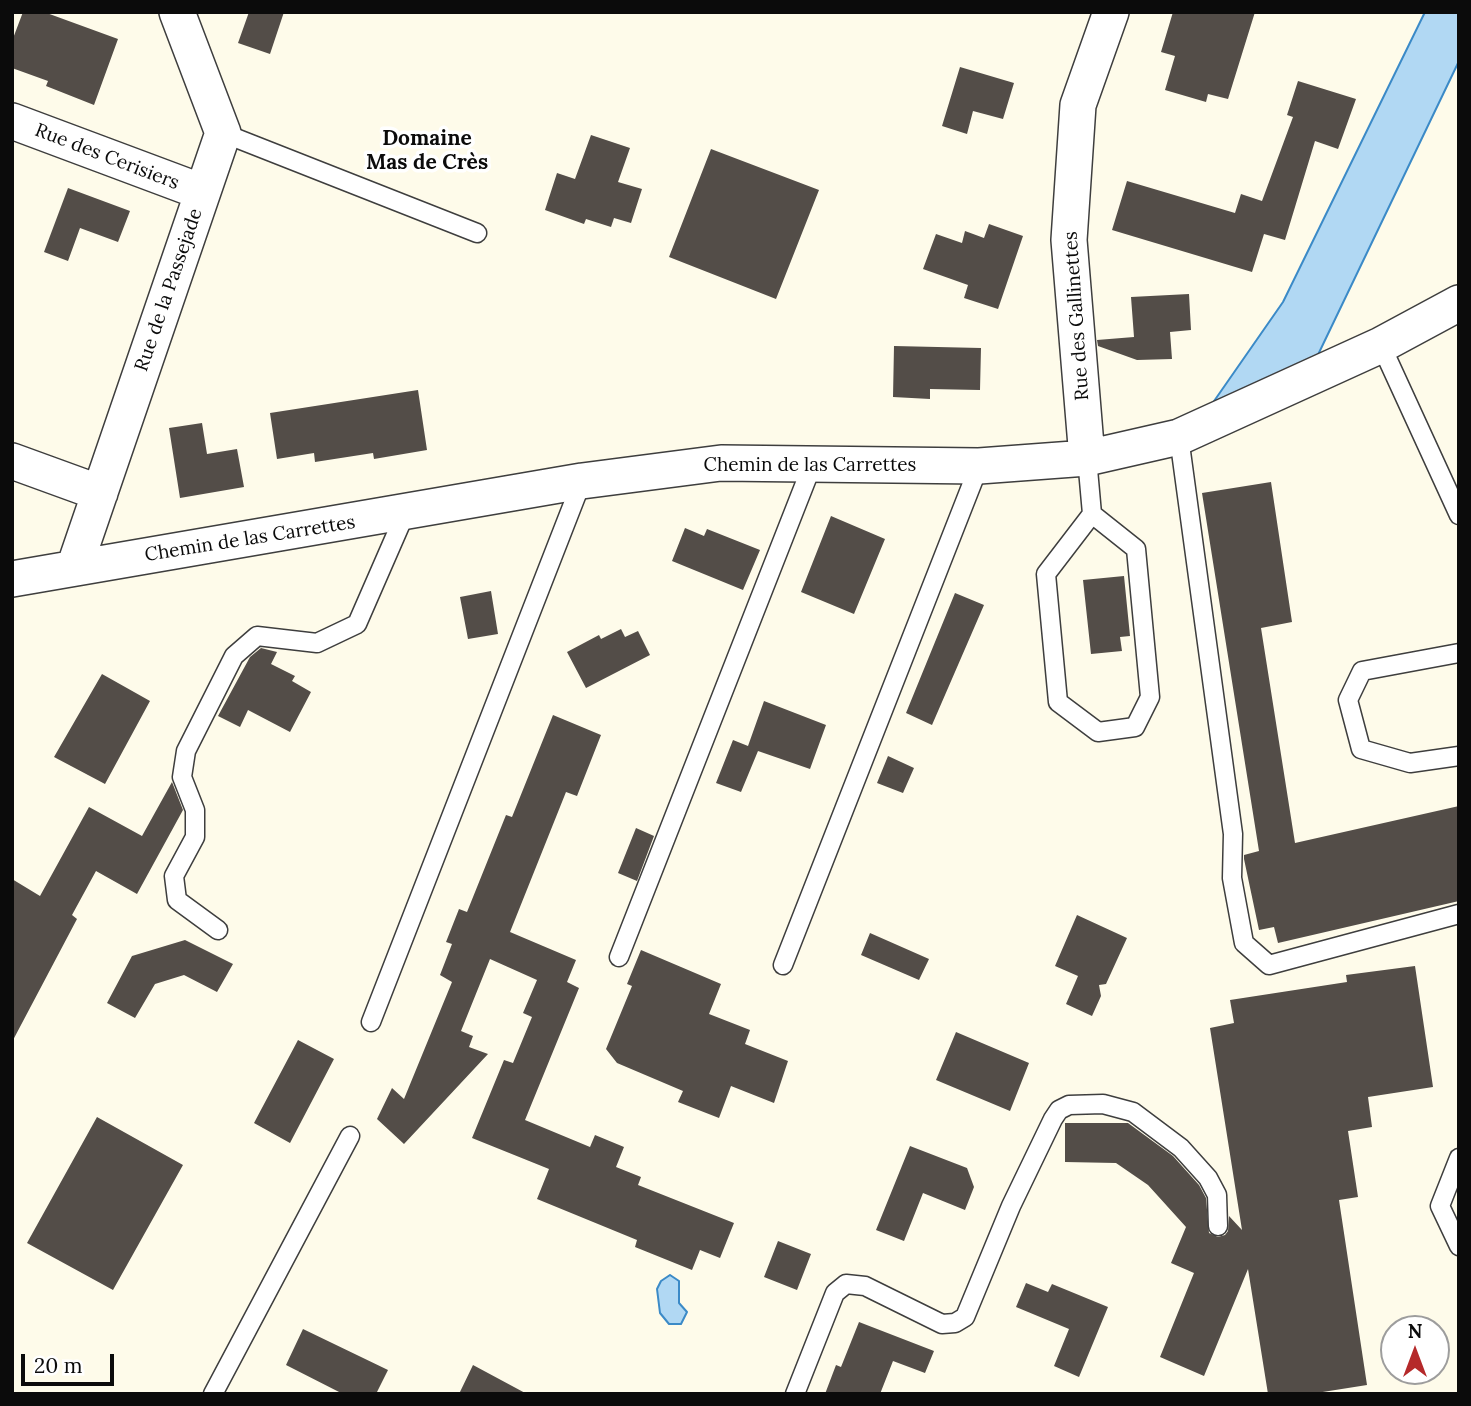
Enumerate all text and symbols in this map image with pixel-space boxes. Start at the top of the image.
street label: Rue des Cerisiers [32,119,182,195]
district label: Domaine Mas de Crès [366,126,488,176]
street label: Rue de la Passejade [130,206,208,374]
street label: Rue des Gallinettes [1060,231,1094,401]
street label: Chemin de las Carrettes [704,455,916,477]
street label: Chemin de las Carrettes [143,511,357,567]
north arrow [1380,1315,1450,1385]
text: N [1408,1319,1422,1343]
scale bar [24,1340,117,1384]
text: 20 m [34,1352,83,1379]

